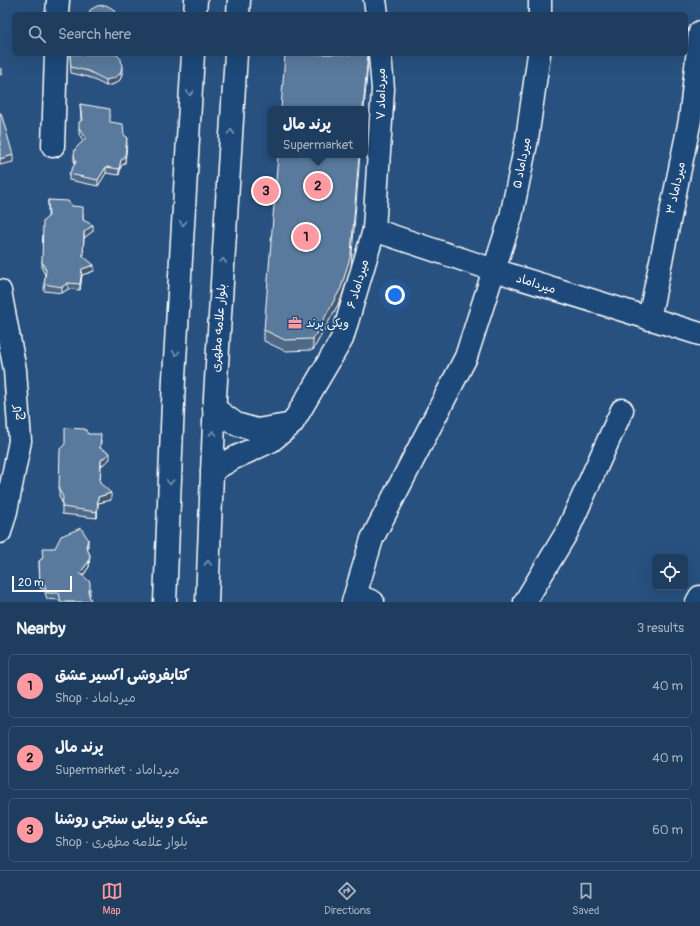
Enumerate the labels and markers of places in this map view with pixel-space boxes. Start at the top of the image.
pin: 2 [305,171,331,201]
pin: 3 [253,176,279,206]
pin: 1 [293,222,319,252]
office icon: ویکی پرند [287,315,303,331]
place label: ویکی پرند [306,316,349,331]

